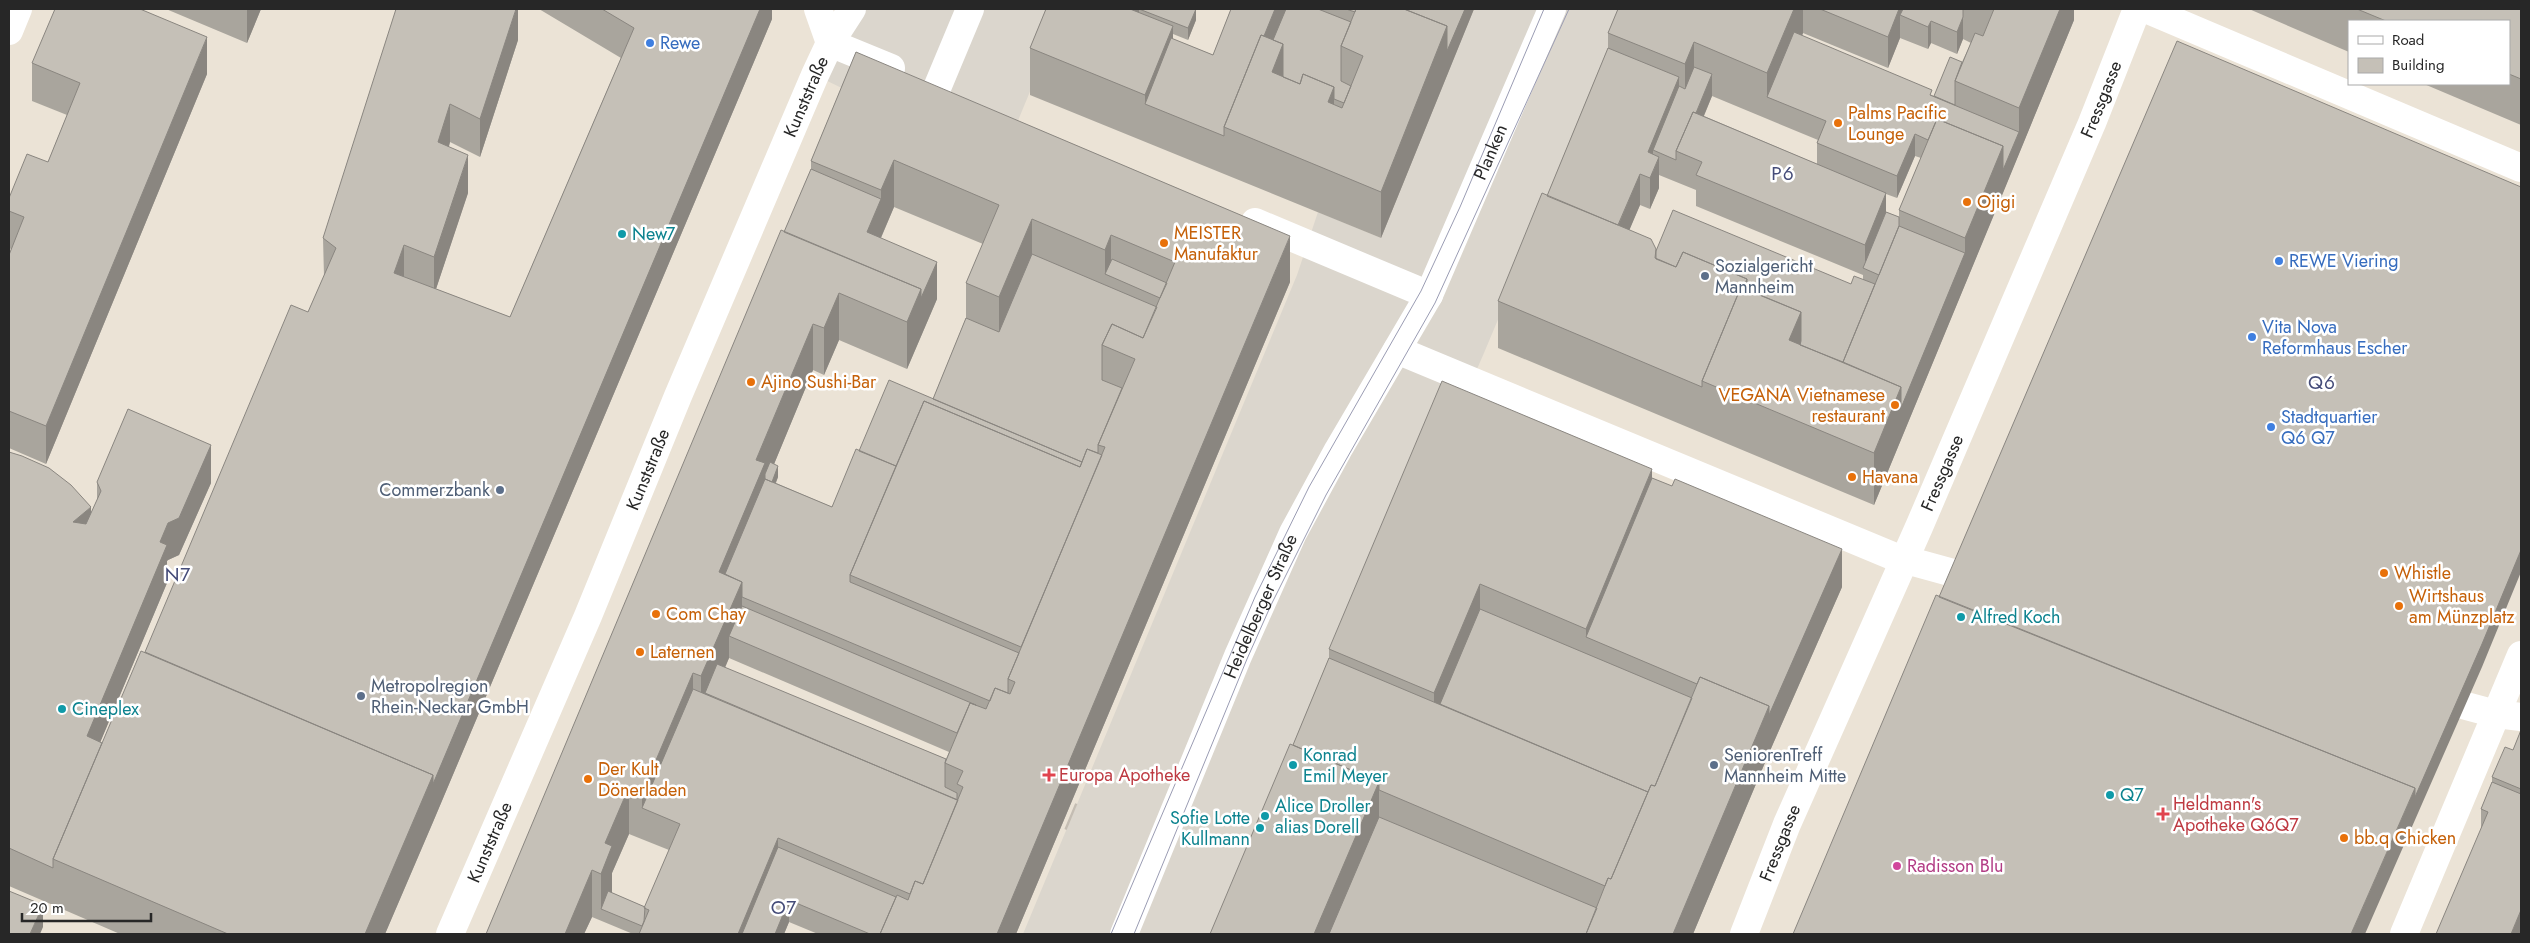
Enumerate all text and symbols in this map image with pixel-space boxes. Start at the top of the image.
legend [2348,20,2510,85]
text: Road [2392,29,2424,51]
place label: Rewe [660,30,700,56]
marker: Rewe [644,37,656,49]
street label: Kunststraße [777,52,835,141]
text: Building [2392,54,2444,76]
street label: Fressgasse [2074,57,2128,142]
place label: Palms Pacific Lounge [1848,100,1947,147]
marker: Palms Pacific Lounge [1832,117,1844,129]
street label: Planken [1467,120,1514,184]
district label: P6 [1771,160,1795,187]
place label: Ojigi [1977,189,2015,215]
marker: Ojigi [1961,196,1973,208]
place label: MEISTER Manufaktur [1174,220,1259,267]
place label: New7 [632,221,676,247]
marker: New7 [616,228,628,240]
marker: MEISTER Manufaktur [1158,237,1170,249]
place label: REWE Viering [2289,248,2399,274]
place label: Sozialgericht Mannheim [1715,253,1814,300]
marker: REWE Viering [2273,255,2285,267]
marker: Sozialgericht Mannheim [1699,270,1711,282]
place label: Vita Nova Reformhaus Escher [2262,314,2408,361]
marker: Vita Nova Reformhaus Escher [2246,331,2258,343]
place label: Ajino Sushi-Bar [761,369,877,395]
district label: Q6 [2308,369,2336,396]
marker: Ajino Sushi-Bar [745,376,757,388]
place label: VEGANA Vietnamese restaurant [1719,382,1886,429]
marker: VEGANA Vietnamese restaurant [1889,399,1901,411]
place label: Stadtquartier Q6 Q7 [2281,404,2378,451]
marker: Stadtquartier Q6 Q7 [2265,421,2277,433]
street label: Kunststraße [620,425,676,514]
street label: Fressgasse [1914,430,1970,515]
place label: Havana [1862,464,1918,490]
marker: Havana [1846,471,1858,483]
place label: Commerzbank [379,477,490,503]
marker: Commerzbank [494,484,506,496]
street label: Heidelberger Straße [1217,530,1304,682]
place label: Whistle [2394,560,2451,586]
district label: N7 [165,561,191,588]
marker: Whistle [2378,567,2390,579]
place label: Wirtshaus am Münzplatz [2409,583,2515,630]
marker: Wirtshaus am Münzplatz [2393,600,2405,612]
place label: Com Chay [666,601,746,627]
place label: Alfred Koch [1971,604,2061,630]
marker: Com Chay [650,608,662,620]
marker: Alfred Koch [1955,611,1967,623]
place label: Laternen [650,639,715,665]
marker: Laternen [634,646,646,658]
place label: Metropolregion Rhein-Neckar GmbH [371,673,529,720]
marker: Metropolregion Rhein-Neckar GmbH [355,690,367,702]
place label: Cineplex [72,696,139,722]
marker: Cineplex [56,703,68,715]
place label: Konrad Emil Meyer [1303,742,1389,789]
place label: SeniorenTreff Mannheim Mitte [1724,742,1846,789]
place label: Der Kult Dönerladen [598,756,687,803]
marker: Konrad Emil Meyer [1287,759,1299,771]
marker: SeniorenTreff Mannheim Mitte [1708,759,1720,771]
place label: Europa Apotheke [1059,762,1190,788]
marker: Europa Apotheke [1043,769,1055,781]
marker: Der Kult Dönerladen [582,773,594,785]
place label: Q7 [2120,782,2144,808]
marker: Q7 [2104,789,2116,801]
place label: Heldmann's Apotheke Q6Q7 [2173,791,2299,838]
place label: Alice Droller alias Dorell [1275,793,1371,840]
street label: Kunststraße [461,798,519,887]
street label: Fressgasse [1753,800,1807,885]
place label: Sofie Lotte Kullmann [1170,805,1250,852]
marker: Heldmann's Apotheke Q6Q7 [2157,808,2169,820]
marker: Alice Droller alias Dorell [1259,810,1271,822]
marker: Sofie Lotte Kullmann [1254,822,1266,834]
place label: bb.q Chicken [2354,825,2456,851]
marker: bb.q Chicken [2338,832,2350,844]
place label: Radisson Blu [1907,853,2004,879]
marker: Radisson Blu [1891,860,1903,872]
scale bar [22,890,151,922]
district label: O7 [771,894,797,921]
text: 20 m [30,897,64,919]

